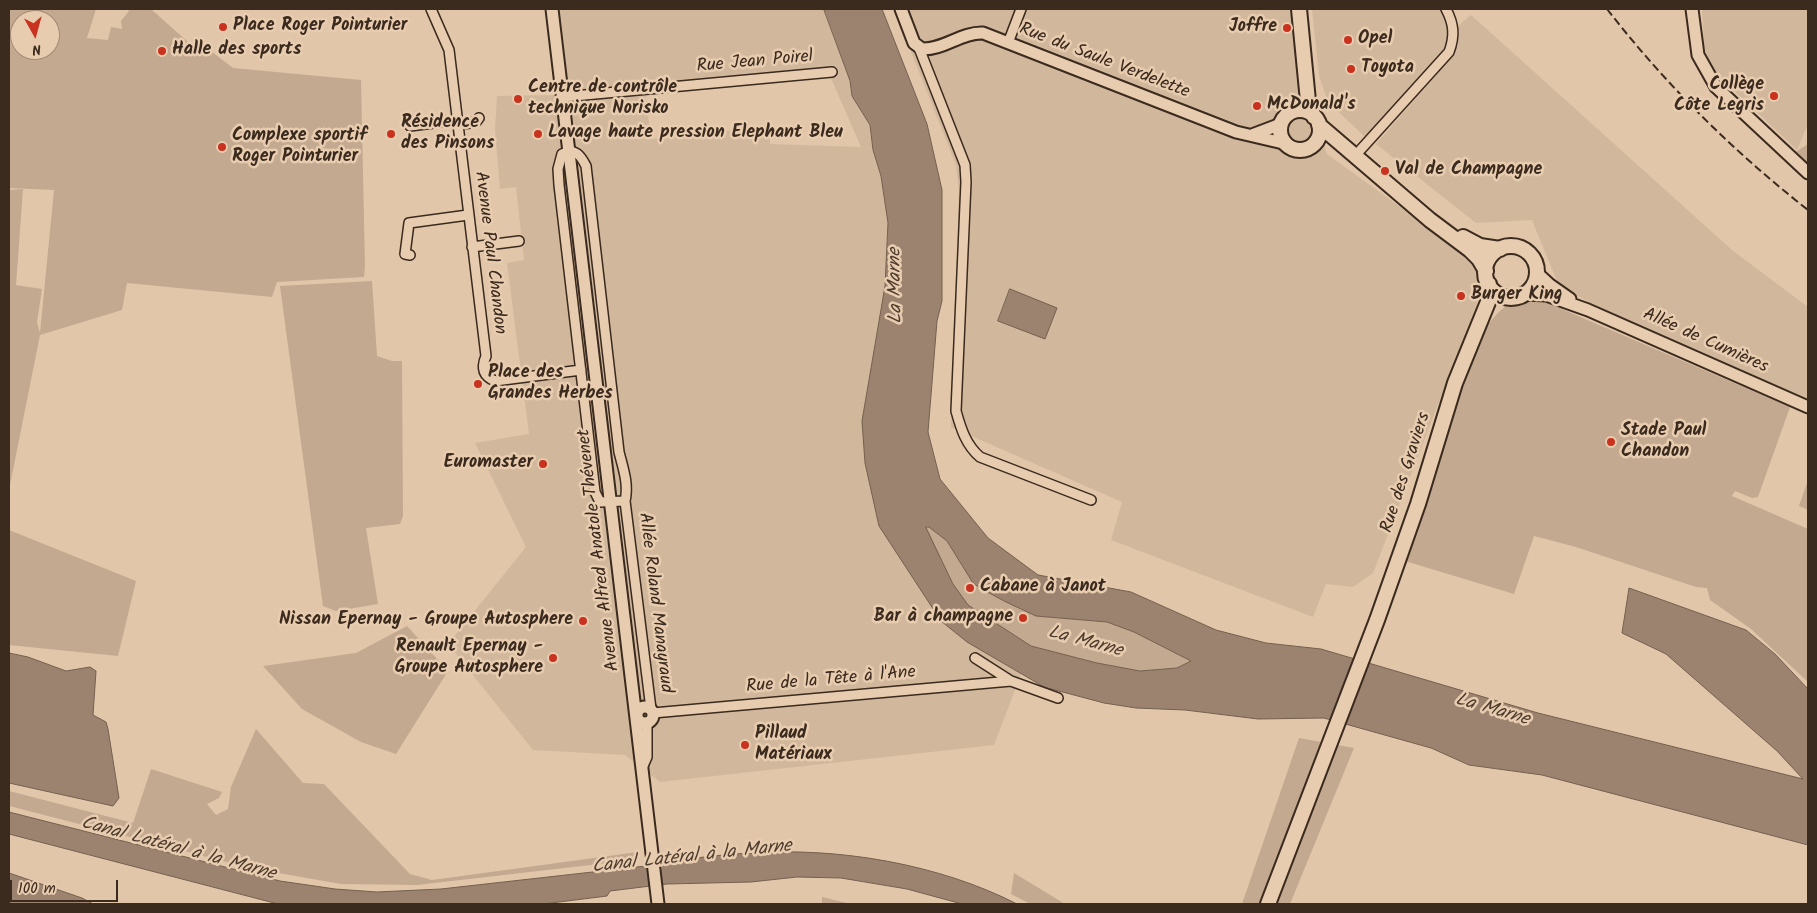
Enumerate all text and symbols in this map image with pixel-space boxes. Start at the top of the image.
north arrow [10,10,60,60]
place label: Place Roger Pointurier [233,16,407,38]
place label: Joffre [1229,17,1277,39]
street label: Rue du Saule Verdelette [1016,19,1192,105]
marker: Place Roger Pointurier [217,21,229,33]
marker: Joffre [1281,22,1293,34]
place label: Opel [1358,29,1392,51]
marker: Opel [1342,34,1354,46]
text: N [31,37,42,60]
place label: Halle des sports [172,40,301,62]
marker: Halle des sports [156,45,168,57]
street label: Rue Jean Poirel [696,47,814,79]
place label: Toyota [1361,58,1414,80]
marker: Toyota [1345,63,1357,75]
place label: Collège Côte Legris [1674,75,1764,118]
place label: Centre de contrôle technique Norisko [528,78,677,120]
marker: Collège Côte Legris [1768,90,1780,102]
marker: Centre de contrôle technique Norisko [512,93,524,105]
place label: McDonald's [1267,95,1356,117]
marker: McDonald's [1251,100,1263,112]
place label: Résidence des Pinsons [401,113,494,156]
place label: Lavage haute pression Elephant Bleu [548,123,843,145]
place label: Complexe sportif Roger Pointurier [232,126,367,168]
marker: Résidence des Pinsons [385,128,397,140]
marker: Lavage haute pression Elephant Bleu [532,128,544,140]
marker: Complexe sportif Roger Pointurier [216,141,228,153]
place label: Val de Champagne [1395,160,1542,182]
marker: Val de Champagne [1379,165,1391,177]
street label: Avenue Paul Chandon [468,170,510,336]
water label: La Marne [885,248,909,324]
place label: Burger King [1471,285,1563,307]
marker: Burger King [1455,290,1467,302]
street label: Allée de Cumières [1639,305,1771,379]
place label: Place des Grandes Herbes [488,363,613,406]
marker: Place des Grandes Herbes [472,378,484,390]
street label: Rue des Graviers [1377,410,1437,536]
place label: Stade Paul Chandon [1621,421,1706,464]
street label: Avenue Alfred Anatole Thévenet [574,428,626,672]
marker: Stade Paul Chandon [1605,436,1617,448]
place label: Euromaster [444,453,533,475]
marker: Euromaster [537,458,549,470]
street label: Allée Roland Manayraud [632,512,676,694]
place label: Cabane à Janot [980,577,1106,599]
marker: Cabane à Janot [964,582,976,594]
place label: Bar à champagne [874,607,1013,629]
place label: Nissan Epernay - Groupe Autosphere [279,610,573,632]
marker: Bar à champagne [1017,612,1029,624]
marker: Nissan Epernay - Groupe Autosphere [577,615,589,627]
water label: La Marne [1045,622,1125,664]
place label: Renault Epernay - Groupe Autosphere [395,637,543,680]
marker: Renault Epernay - Groupe Autosphere [547,652,559,664]
street label: Rue de la Tête à l'Ane [745,663,917,699]
water label: La Marne [1452,690,1532,732]
place label: Pillaud Matériaux [755,724,832,766]
marker: Pillaud Matériaux [739,739,751,751]
water label: Canal Latéral à la Marne [78,813,278,887]
water label: Canal Latéral à la Marne [591,836,793,880]
scale bar [12,870,120,902]
text: 100 m [18,877,56,901]

